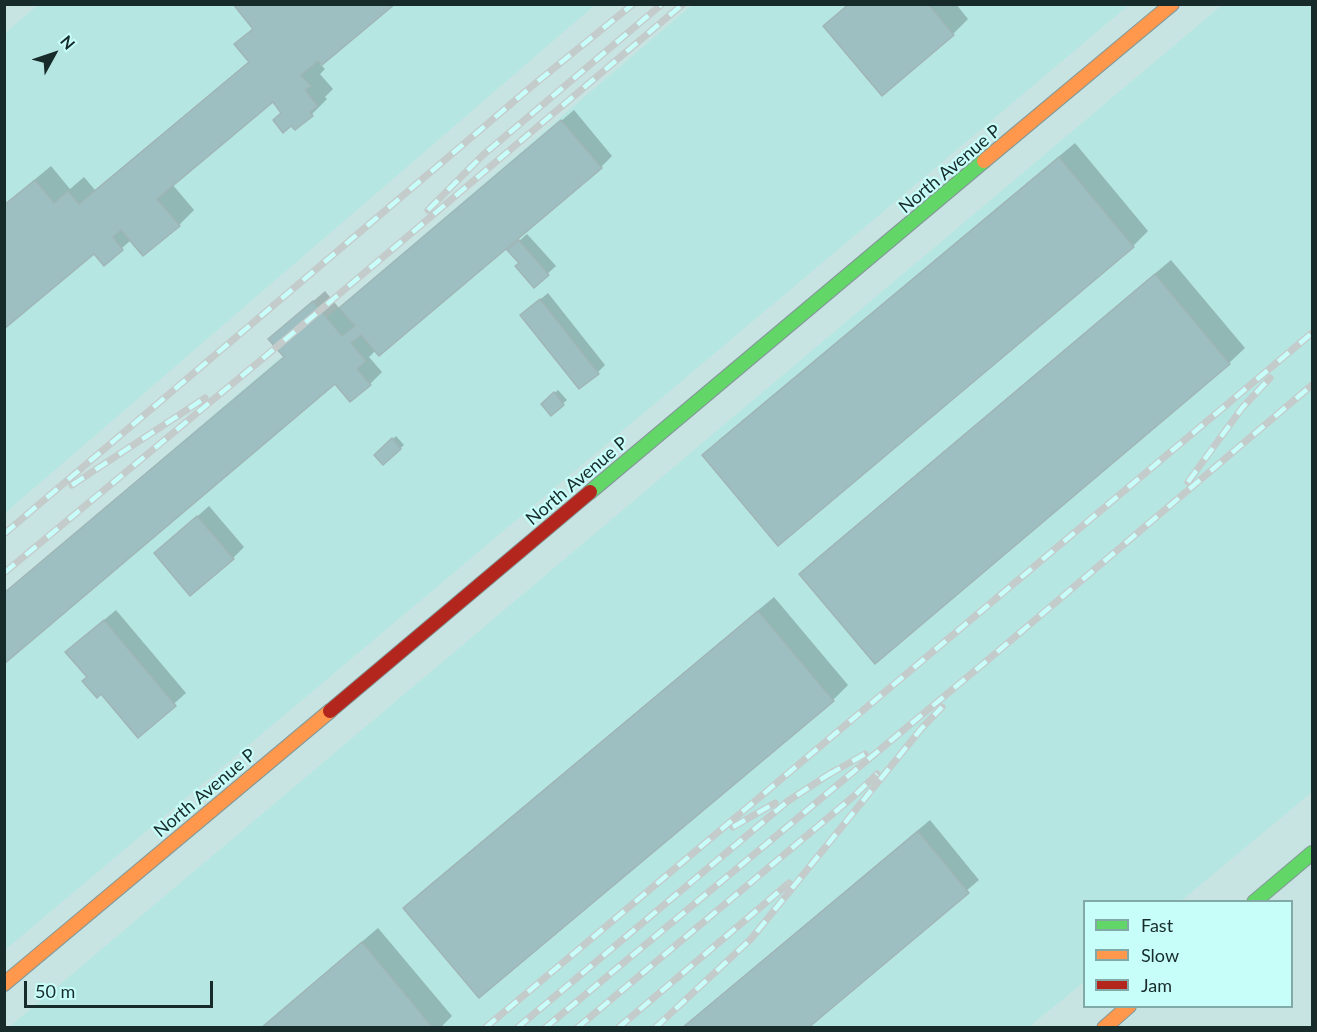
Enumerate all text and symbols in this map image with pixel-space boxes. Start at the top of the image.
north arrow [24,24,84,84]
text: N [57,31,79,53]
street label: North Avenue P [895,120,1005,218]
street label: North Avenue P [522,432,632,530]
street label: North Avenue P [150,744,260,842]
legend [1083,900,1293,1008]
text: Fast [1141,914,1173,936]
text: Slow [1141,944,1179,966]
scale bar [27,969,216,1007]
text: Jam [1141,974,1172,996]
text: 50 m [35,980,75,1002]

